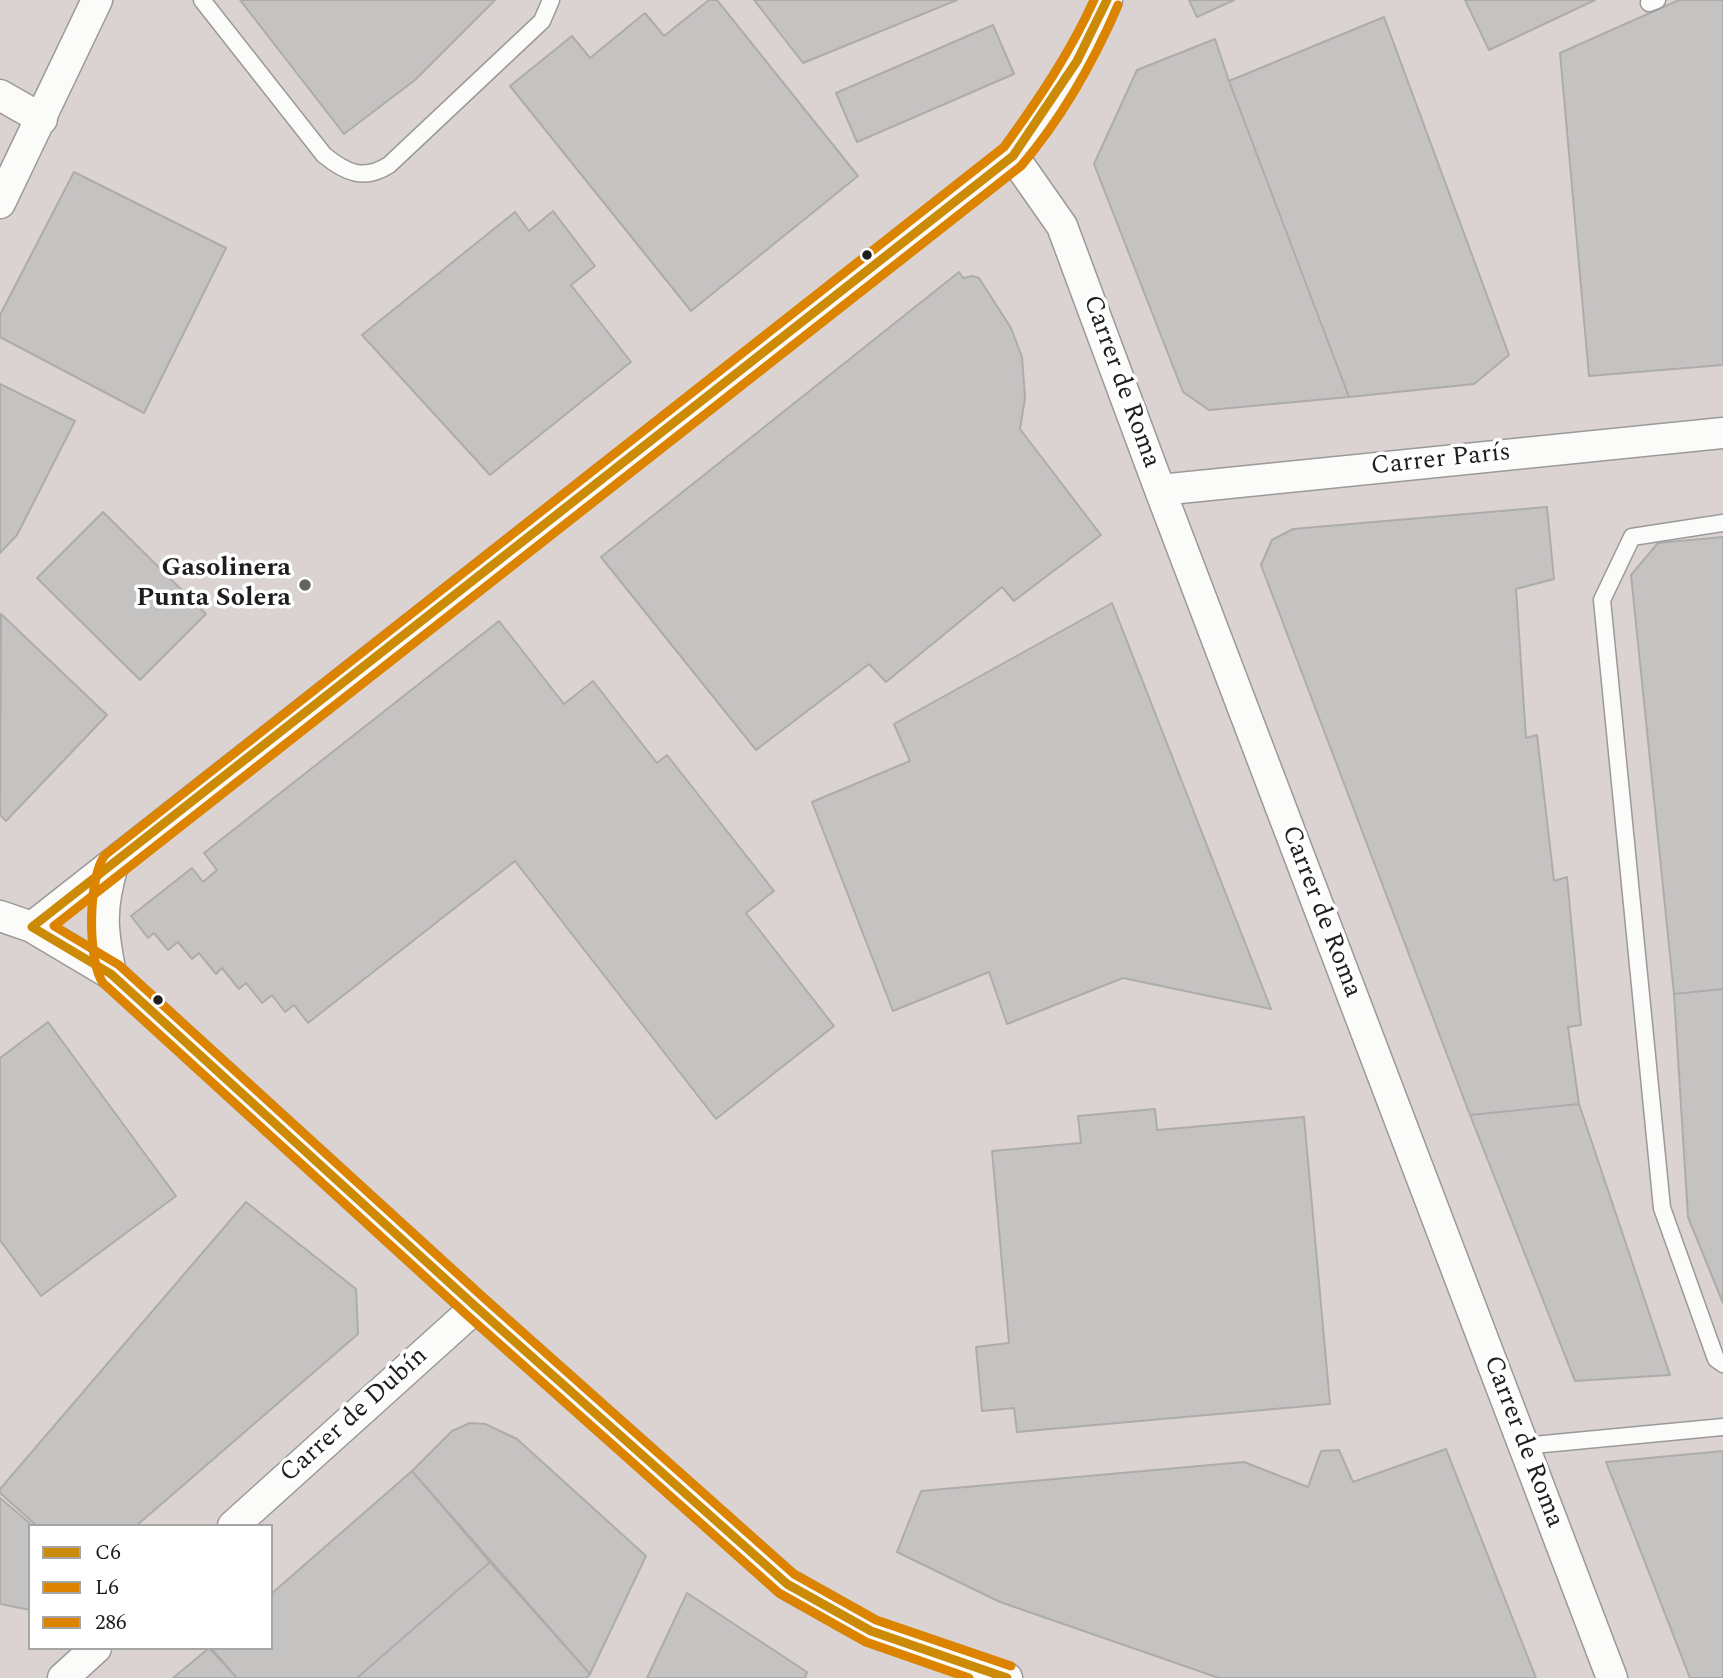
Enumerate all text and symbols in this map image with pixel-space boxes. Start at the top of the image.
unlabelled marker [860,248,874,262]
street label: Carrer de Roma [1074,291,1166,473]
street label: Carrer París [1370,438,1512,484]
place label: Gasolinera Punta Solera [137,554,291,616]
marker: Gasolinera Punta Solera [297,577,313,593]
street label: Carrer de Roma [1273,822,1367,1002]
unlabelled marker [151,993,165,1007]
street label: Carrer de Dubín [275,1342,435,1490]
street label: Carrer de Roma [1475,1352,1569,1532]
legend [28,1524,273,1650]
text: C6 [95,1537,121,1569]
text: L6 [95,1572,119,1604]
text: 286 [95,1607,127,1639]

